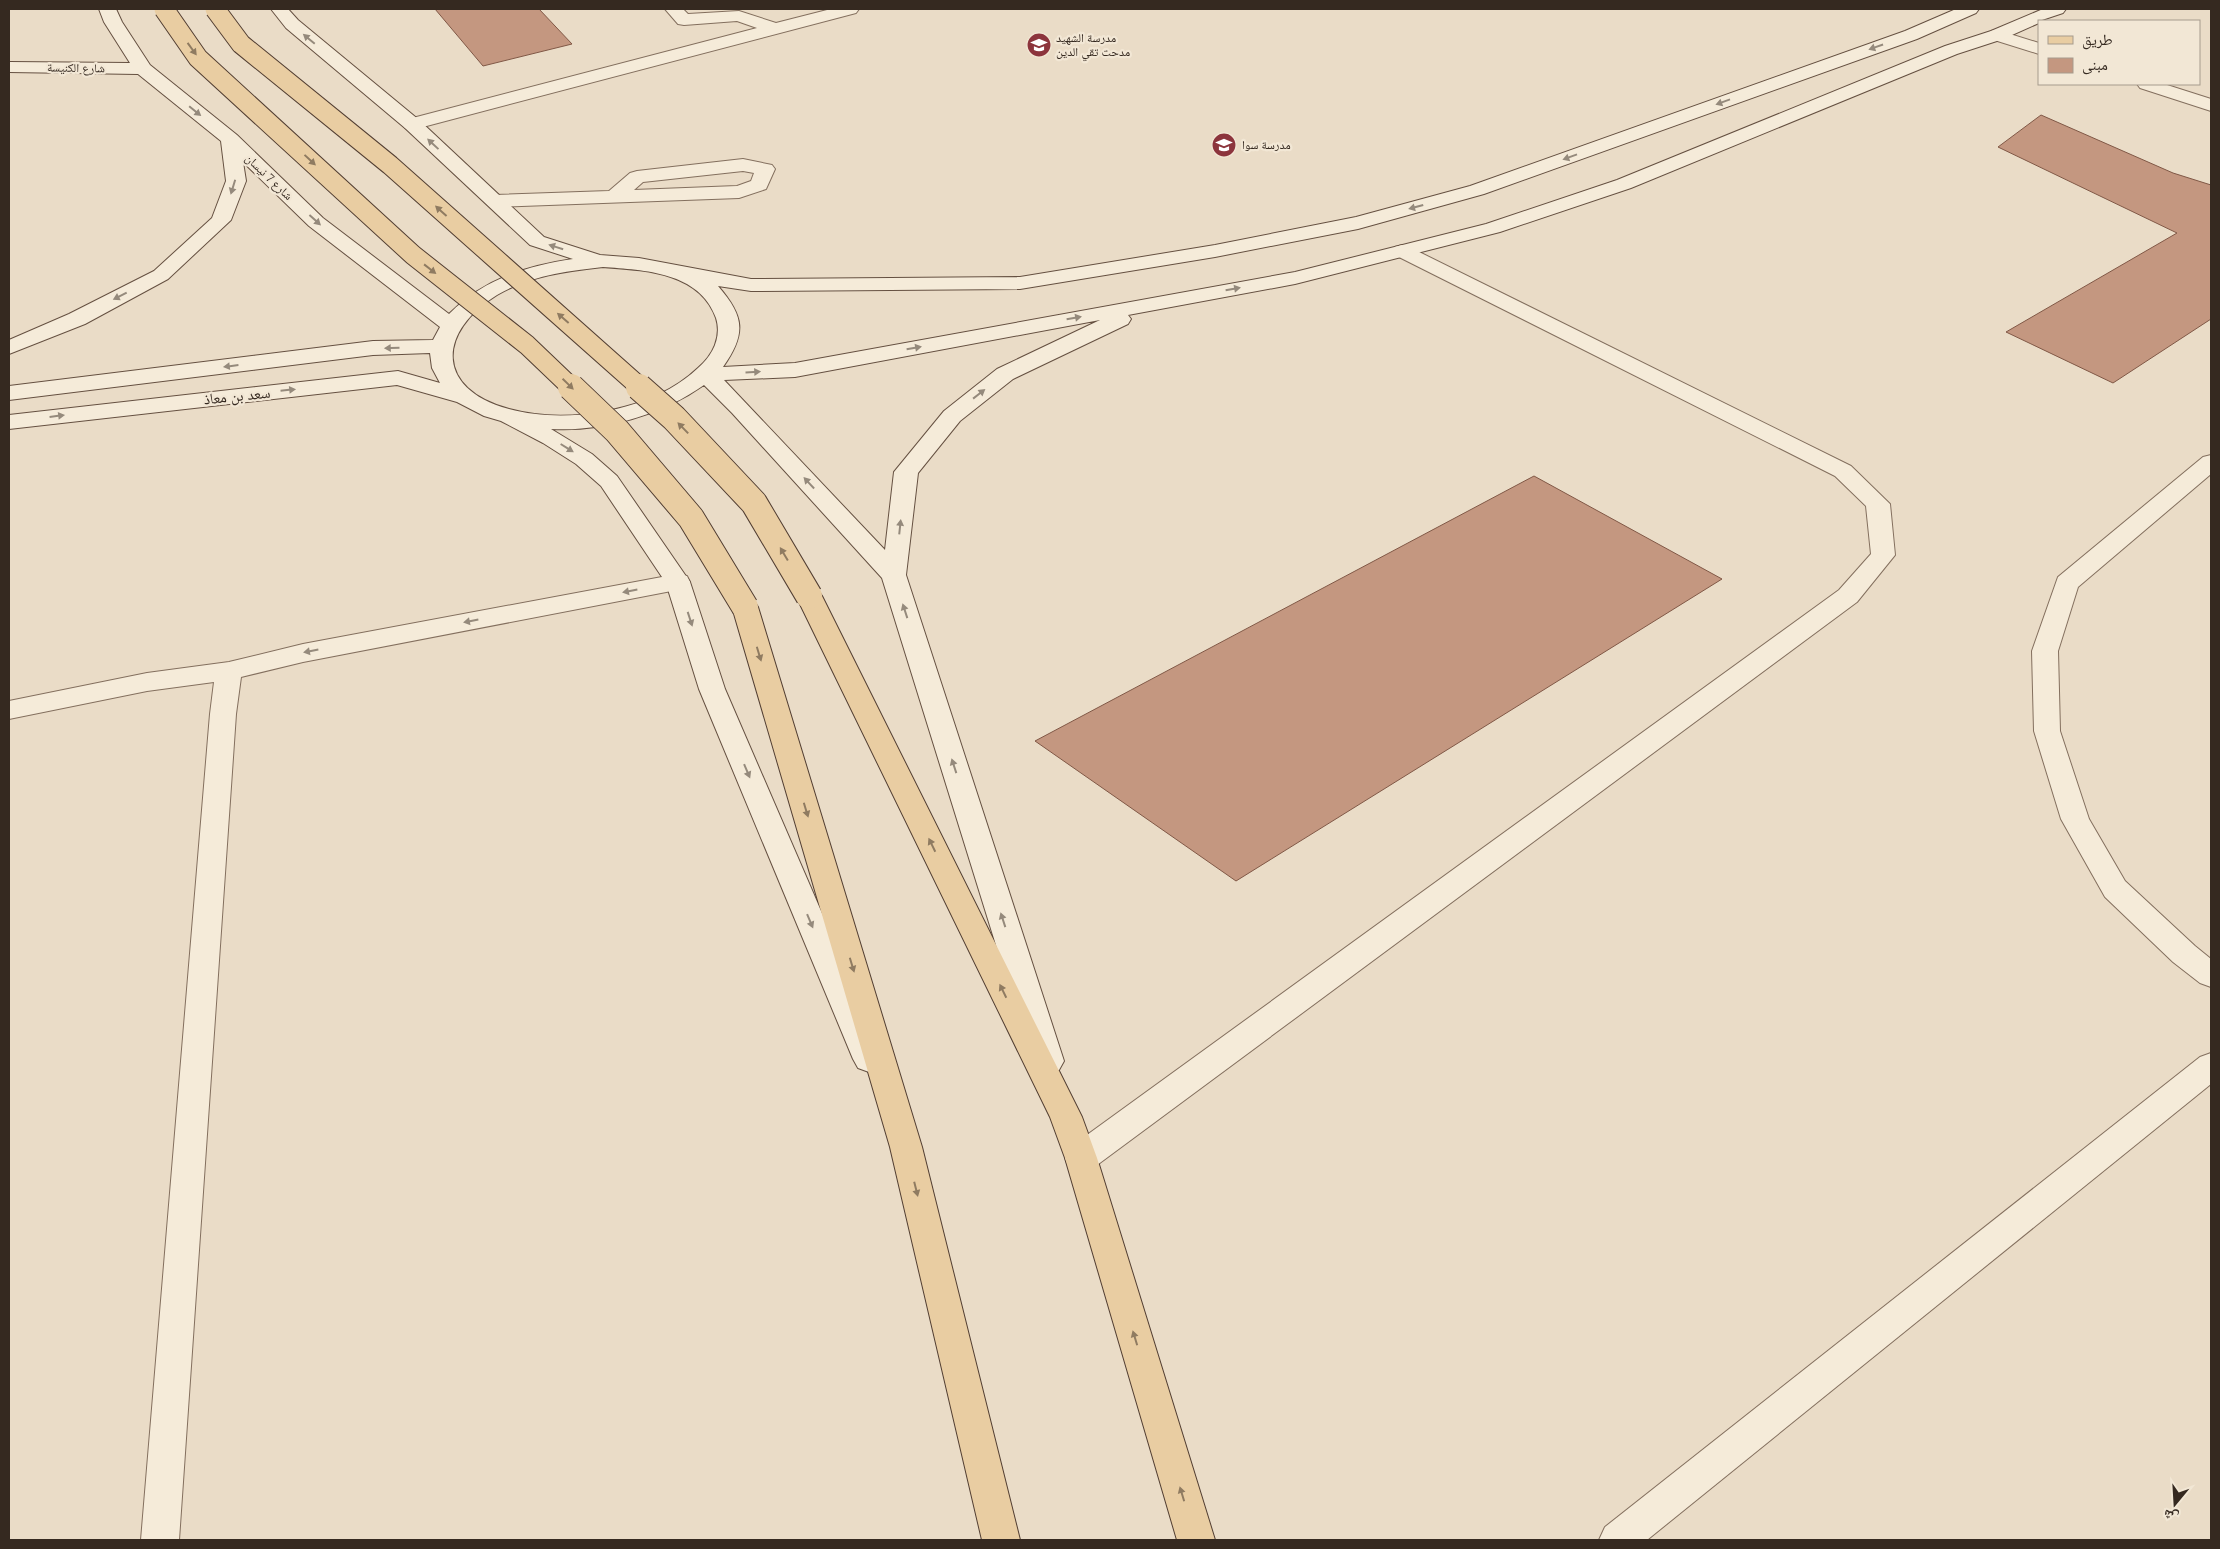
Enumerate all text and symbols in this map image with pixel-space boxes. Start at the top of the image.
legend [2038,20,2200,85]
place label: مدرسة الشهيد مدحت تقي الدين [1056,30,1130,62]
text: طريق [2082,30,2113,50]
school or university icon: مدرسة الشهيد مدحت تقي الدين [1026,32,1052,58]
one-way arrow [303,33,316,44]
one-way arrow [186,42,197,55]
one-way arrow [1868,43,1883,51]
text: مبنى [2082,55,2108,75]
street label: شارع الكنيسة [47,59,105,77]
one-way arrow [1715,98,1730,106]
one-way arrow [188,105,201,116]
school or university icon: مدرسة سوا [1211,132,1237,158]
place label: مدرسة سوا [1242,137,1291,152]
one-way arrow [427,138,439,150]
street label: شارع 7 نيسان [242,150,296,204]
one-way arrow [1562,153,1577,161]
one-way arrow [304,154,316,166]
one-way arrow [228,180,236,195]
one-way arrow [1408,203,1423,211]
one-way arrow [436,205,448,217]
one-way arrow [308,214,320,226]
one-way arrow [548,243,563,251]
one-way arrow [423,263,436,274]
one-way arrow [1226,284,1242,292]
one-way arrow [113,292,127,300]
one-way arrow [557,313,570,324]
one-way arrow [1066,314,1081,322]
one-way arrow [906,343,922,351]
one-way arrow [384,344,400,352]
one-way arrow [223,362,239,370]
one-way arrow [746,367,762,375]
one-way arrow [562,378,574,390]
street label: سعد بن معاذ [203,383,272,409]
one-way arrow [281,386,297,394]
one-way arrow [972,389,985,400]
one-way arrow [49,412,65,420]
one-way arrow [677,422,689,434]
one-way arrow [561,443,574,453]
one-way arrow [803,477,815,489]
one-way arrow [896,518,904,534]
one-way arrow [780,547,789,560]
one-way arrow [623,587,638,595]
one-way arrow [901,603,909,618]
one-way arrow [687,612,694,627]
one-way arrow [463,617,478,625]
one-way arrow [756,646,764,661]
one-way arrow [303,647,318,655]
one-way arrow [950,758,958,773]
one-way arrow [743,764,751,778]
one-way arrow [802,802,810,817]
one-way arrow [928,838,936,852]
one-way arrow [999,913,1007,928]
one-way arrow [807,914,815,928]
one-way arrow [848,958,856,973]
one-way arrow [999,984,1007,998]
one-way arrow [912,1181,920,1196]
one-way arrow [1131,1330,1139,1345]
north arrow [2150,1479,2200,1529]
one-way arrow [1178,1486,1186,1501]
text: ش [2161,1505,2181,1527]

